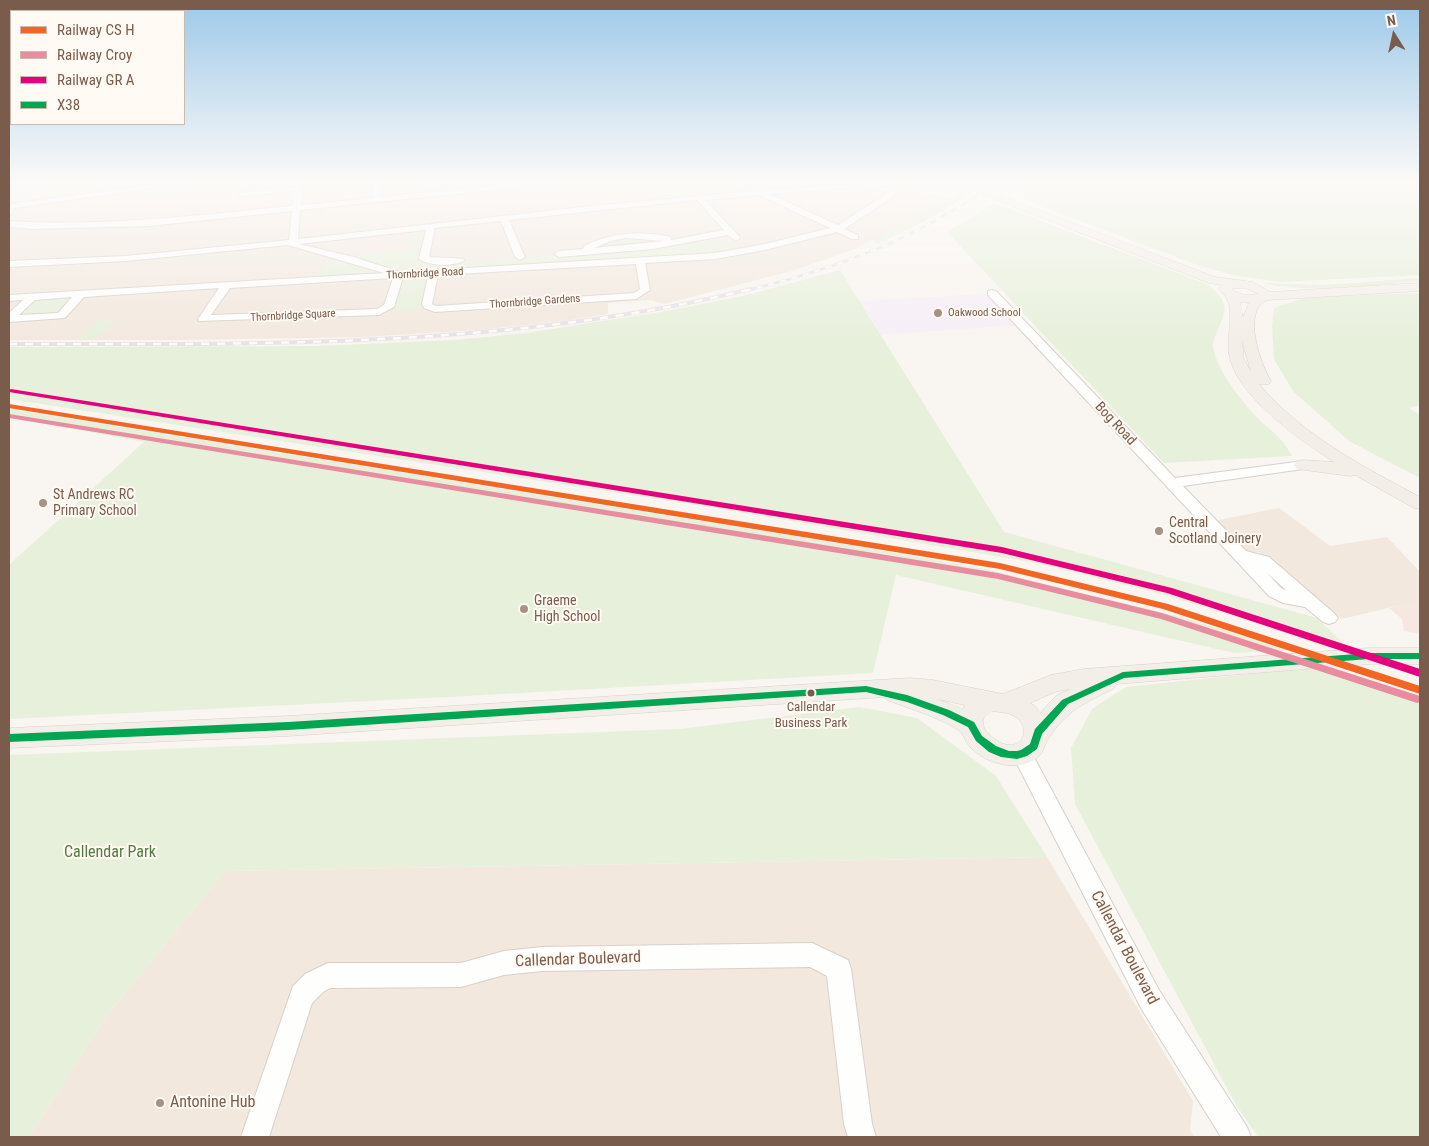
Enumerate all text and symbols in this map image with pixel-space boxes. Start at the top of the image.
legend [10,10,185,125]
north arrow [1369,10,1419,60]
text: N [1386,12,1397,29]
text: Railway CS H [57,21,135,39]
text: Railway Croy [57,46,132,64]
text: Railway GR A [57,71,134,89]
text: X38 [57,96,80,114]
street label: Thornbridge Road [386,265,464,283]
street label: Thornbridge Gardens [489,292,581,312]
place label: Oakwood School [948,306,1021,320]
street label: Thornbridge Square [250,307,336,325]
marker: Oakwood School [932,307,944,319]
street label: Bog Road [1091,399,1139,449]
place label: St Andrews RC Primary School [53,487,137,520]
marker: St Andrews RC Primary School [37,497,49,509]
place label: Central Scotland Joinery [1169,515,1261,548]
marker: Central Scotland Joinery [1153,525,1165,537]
place label: Graeme High School [534,593,601,626]
marker: Graeme High School [518,603,530,615]
marker: Callendar Business Park [806,688,816,698]
place label: Callendar Business Park [775,700,847,731]
park label: Callendar Park [64,843,156,863]
street label: Callendar Boulevard [1086,888,1162,1008]
street label: Callendar Boulevard [515,948,641,972]
place label: Antonine Hub [170,1093,255,1113]
marker: Antonine Hub [154,1097,166,1109]

